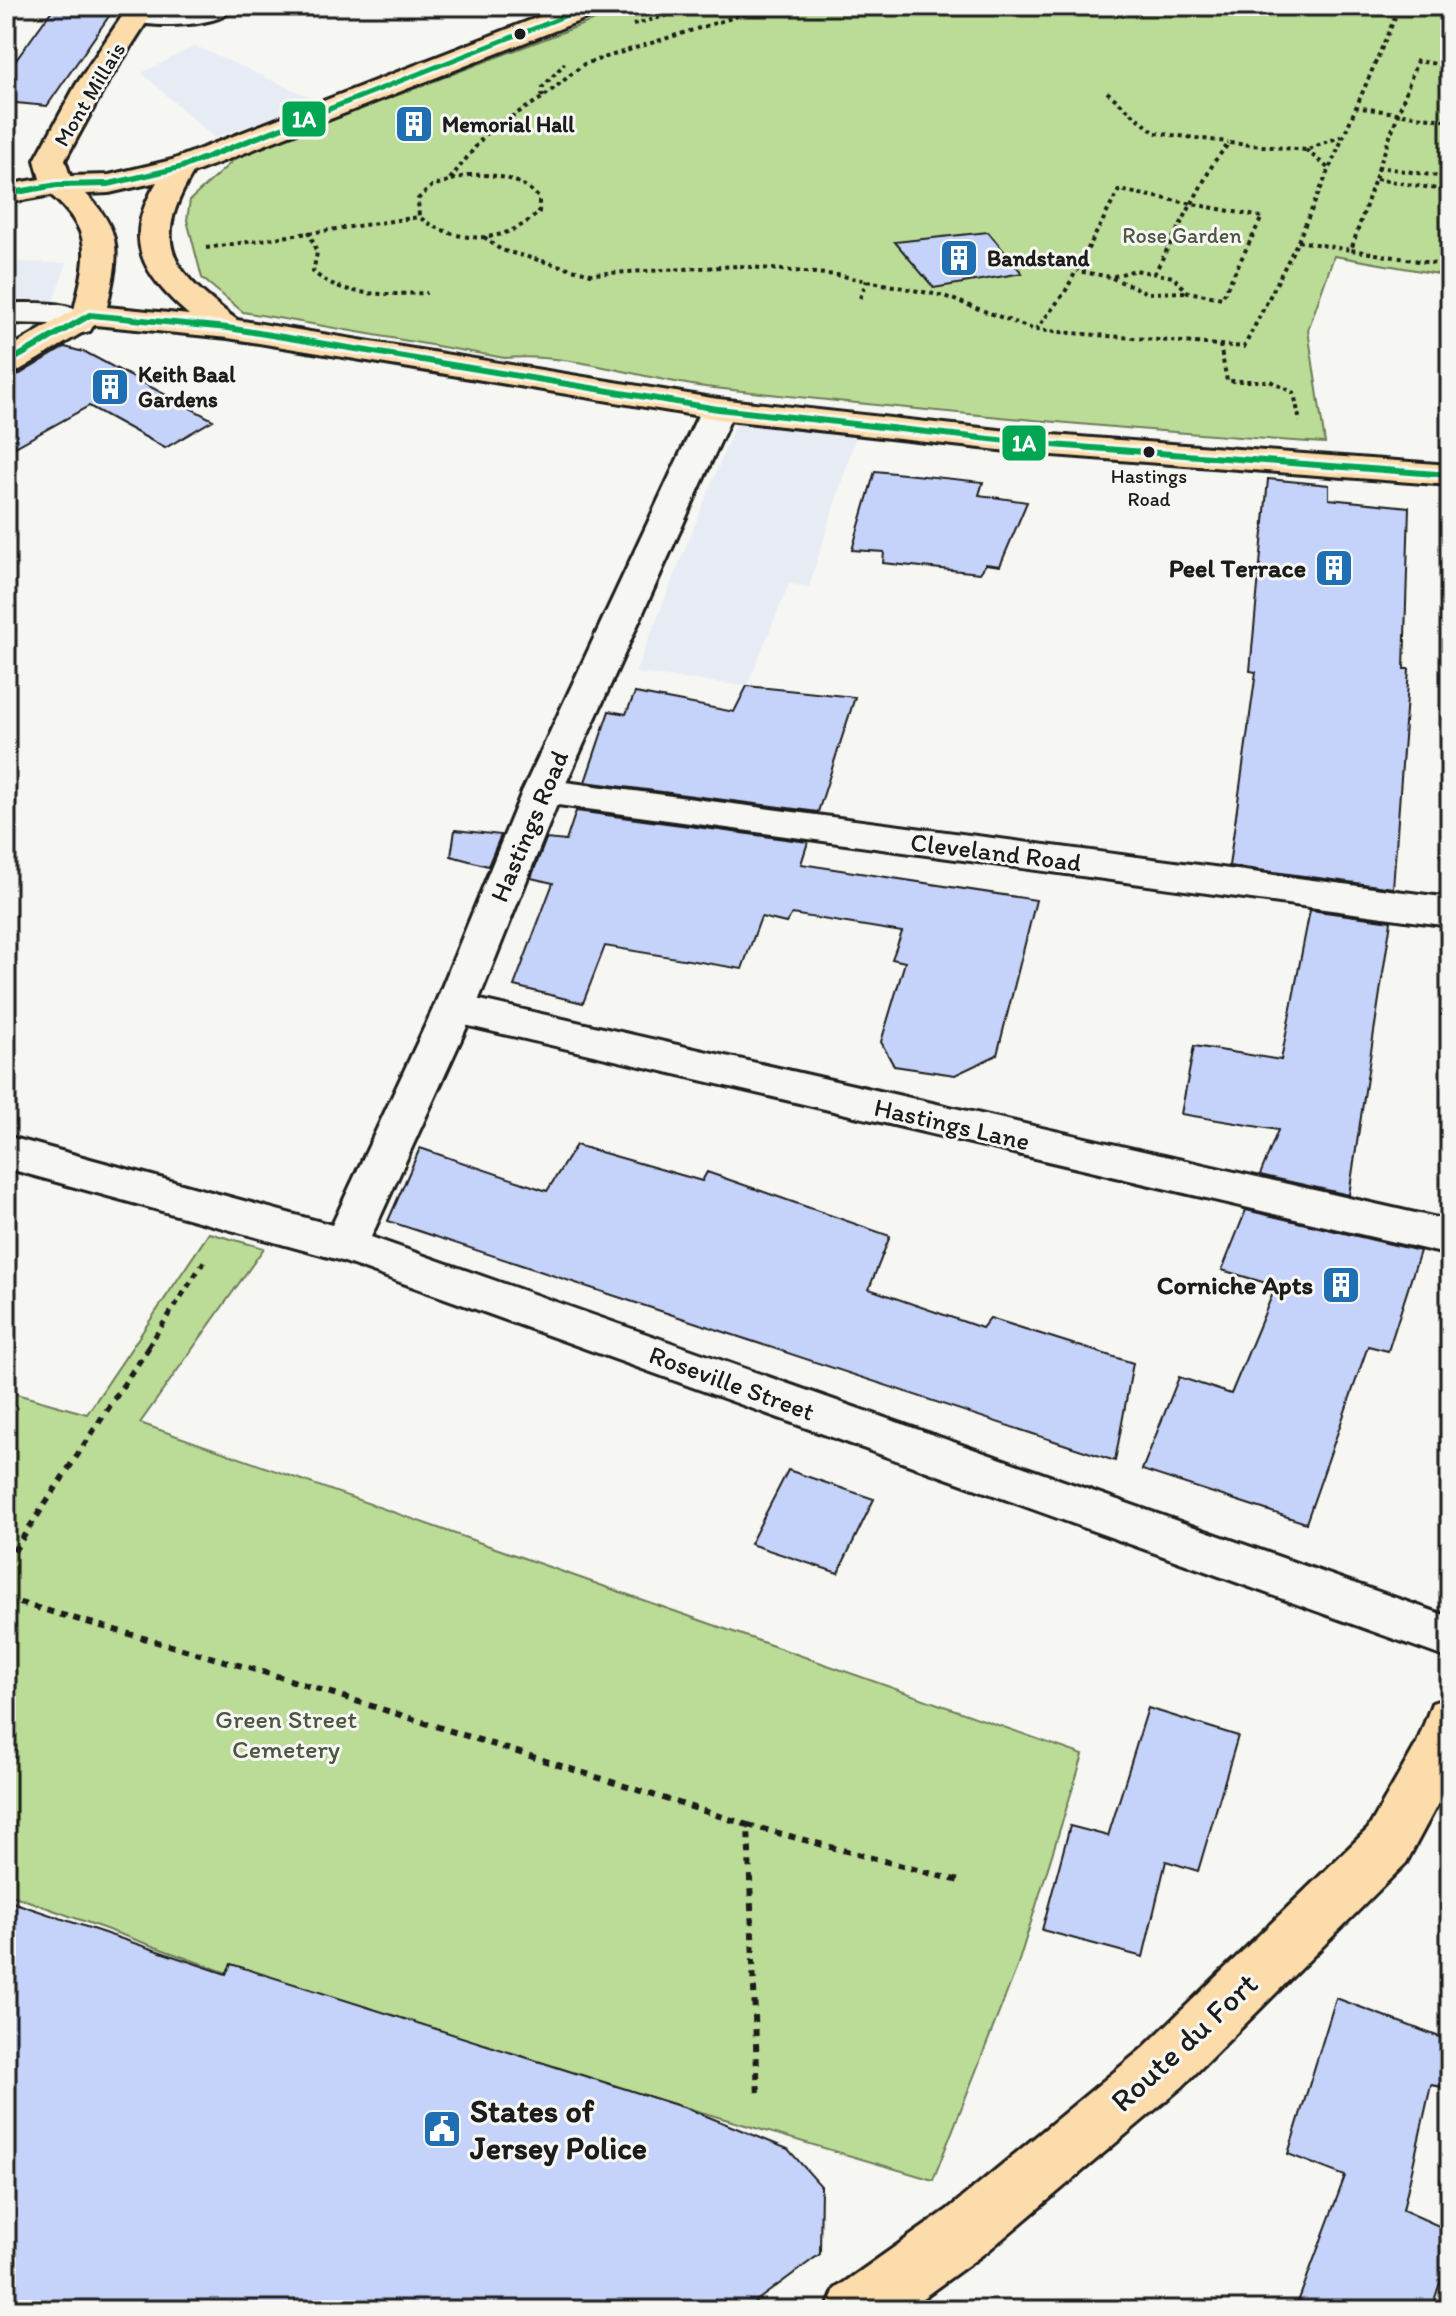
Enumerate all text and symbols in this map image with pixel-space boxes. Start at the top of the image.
unlabelled marker [512,26,528,42]
street label: Mont Millais [48,37,131,151]
line badge: 1A [281,100,327,138]
building icon: Memorial Hall [393,103,435,145]
text: 1A [292,106,317,133]
place label: Memorial Hall [442,111,575,138]
park label: Rose Garden [1122,222,1242,249]
building icon: Bandstand [938,237,980,279]
place label: Bandstand [987,245,1091,272]
place label: Keith Baal Gardens [138,361,236,413]
building icon: Keith Baal Gardens [89,366,131,408]
line badge: 1A [1001,424,1047,462]
text: 1A [1012,430,1037,457]
marker: Hastings Road [1141,444,1157,460]
place label: Hastings Road [1111,464,1187,511]
building icon: Peel Terrace [1313,547,1355,589]
place label: Peel Terrace [1169,552,1306,584]
street label: Hastings Road [483,745,575,907]
street label: Cleveland Road [909,826,1083,878]
street label: Hastings Lane [871,1091,1033,1157]
building icon: Corniche Apts [1320,1264,1362,1306]
place label: Corniche Apts [1157,1269,1313,1301]
street label: Roseville Street [645,1338,819,1428]
park label: Green Street Cemetery [215,1703,357,1765]
street label: Route du Fort [1103,1964,1265,2120]
place label: States of Jersey Police [469,2092,647,2167]
public building icon: States of Jersey Police [421,2108,463,2150]

